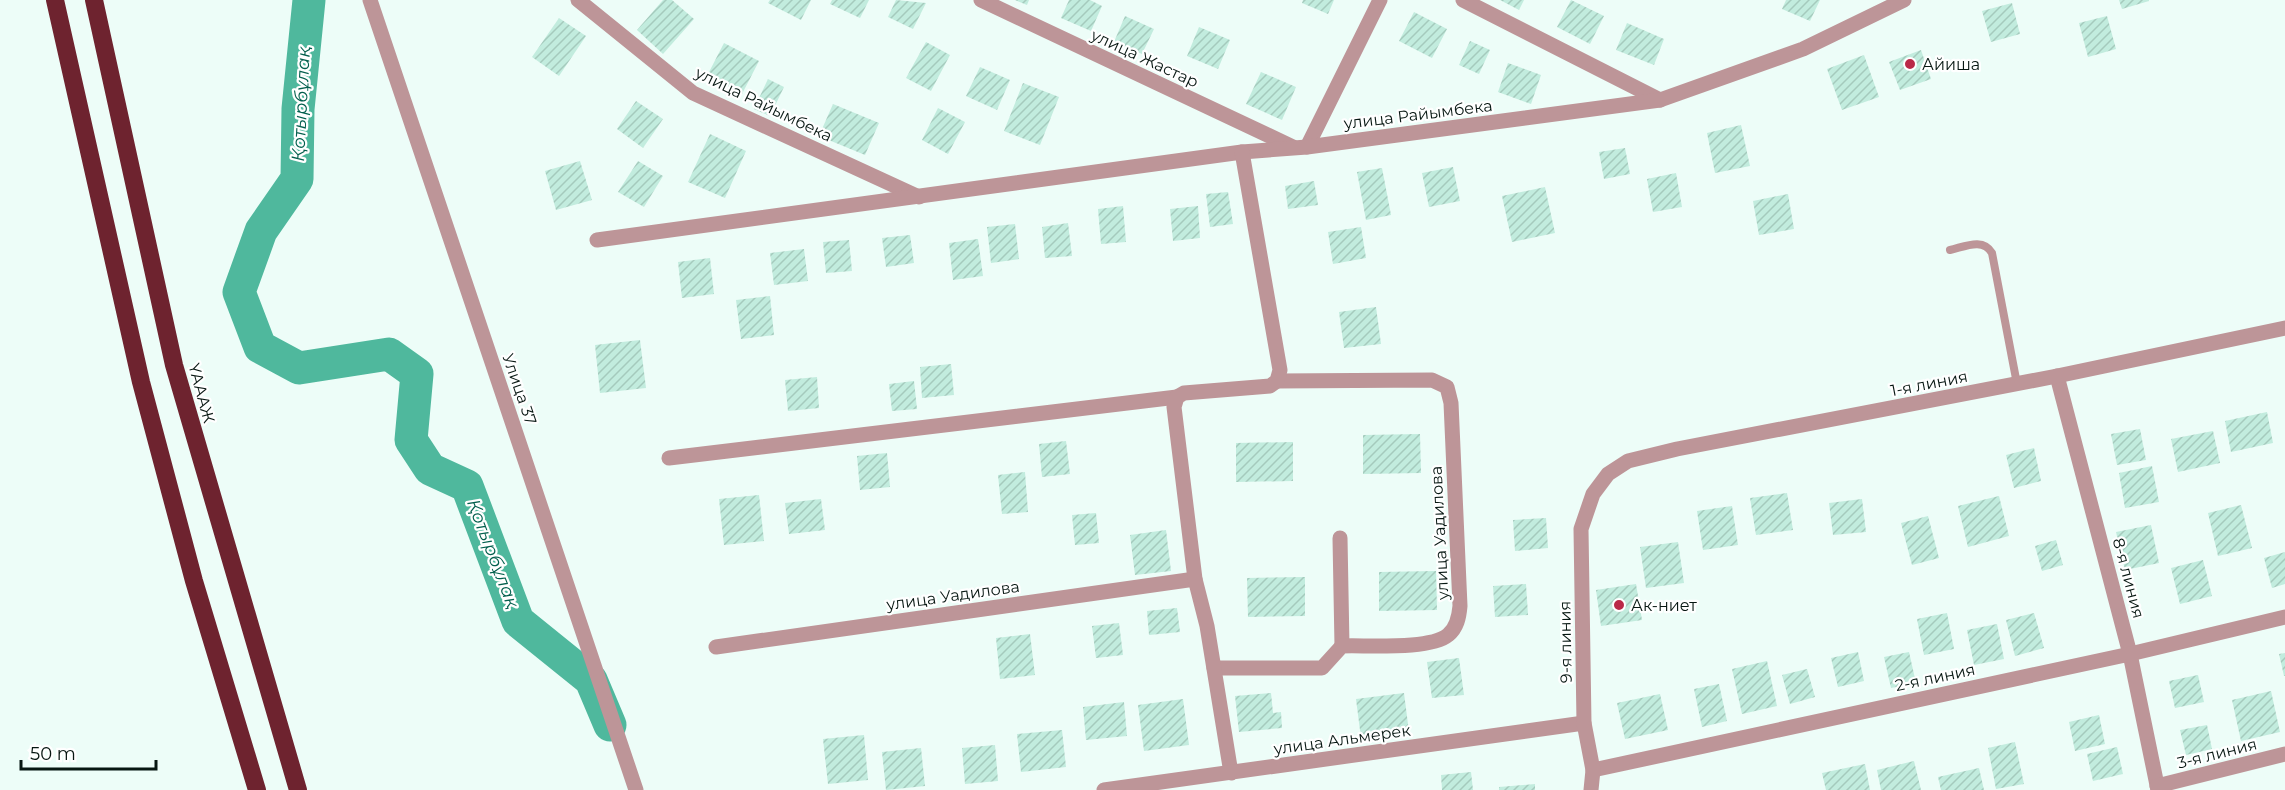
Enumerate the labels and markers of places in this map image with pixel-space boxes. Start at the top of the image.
place label: Айиша [1922,55,1980,74]
marker: Айиша [1903,57,1917,71]
place label: Ак-ниет [1631,596,1697,615]
marker: Ак-ниет [1612,598,1626,612]

